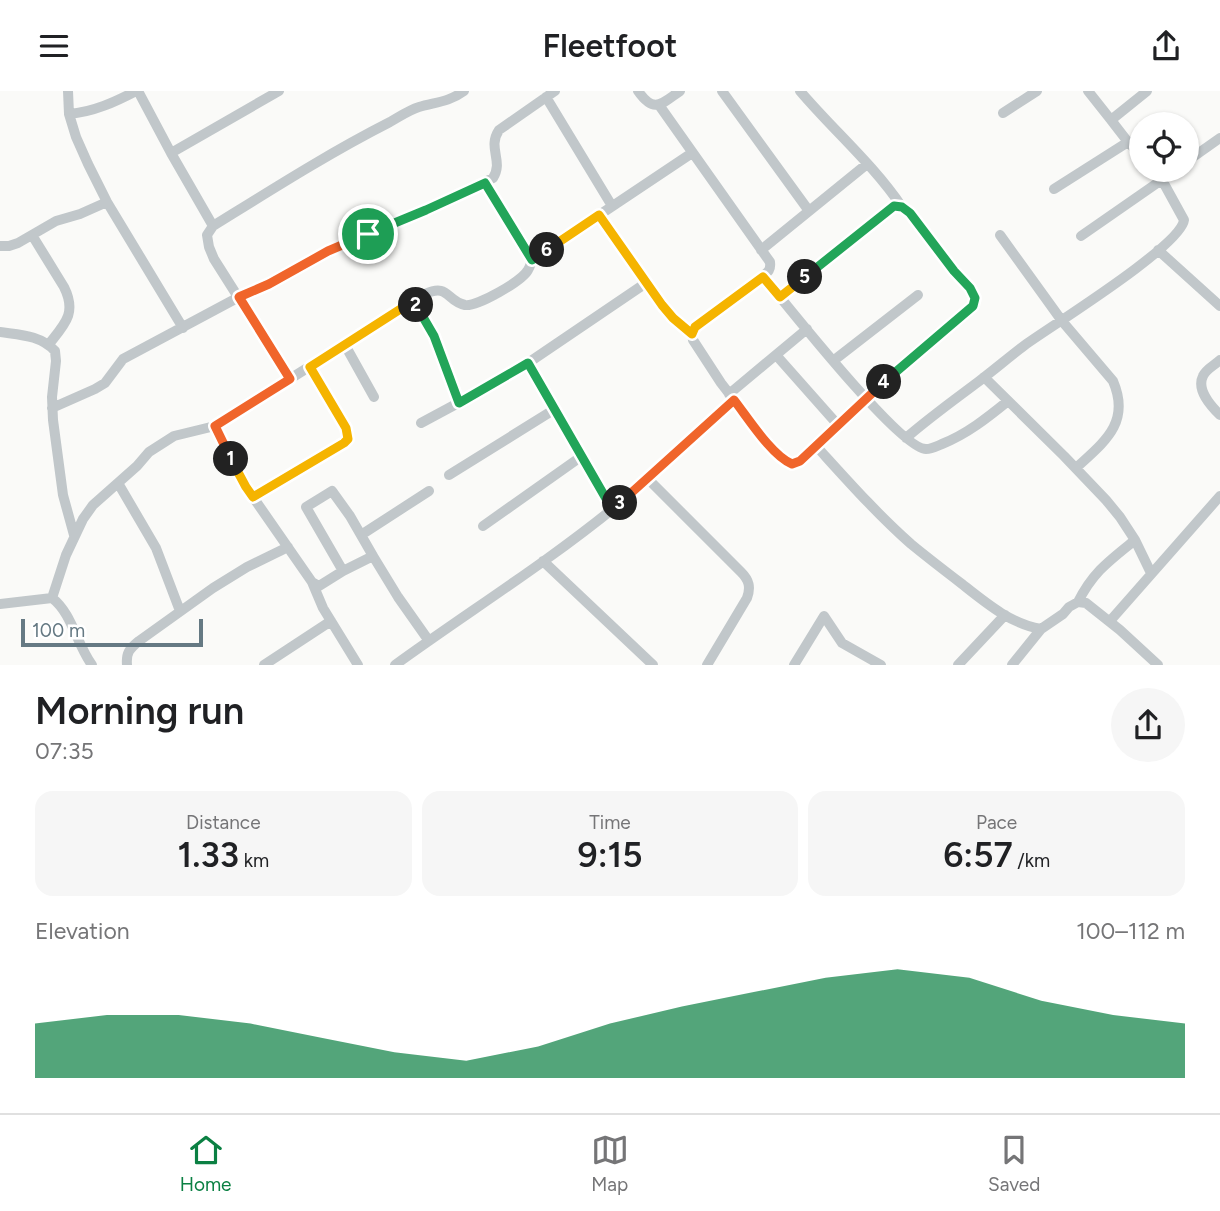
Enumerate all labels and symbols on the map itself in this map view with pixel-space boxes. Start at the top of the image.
pin [338,204,398,264]
pin: 6 [530,233,564,267]
pin: 5 [788,259,822,295]
pin: 2 [398,287,434,323]
pin: 4 [866,365,902,399]
pin: 1 [214,441,248,477]
pin: 3 [602,485,638,521]
scale bar [21,616,203,648]

